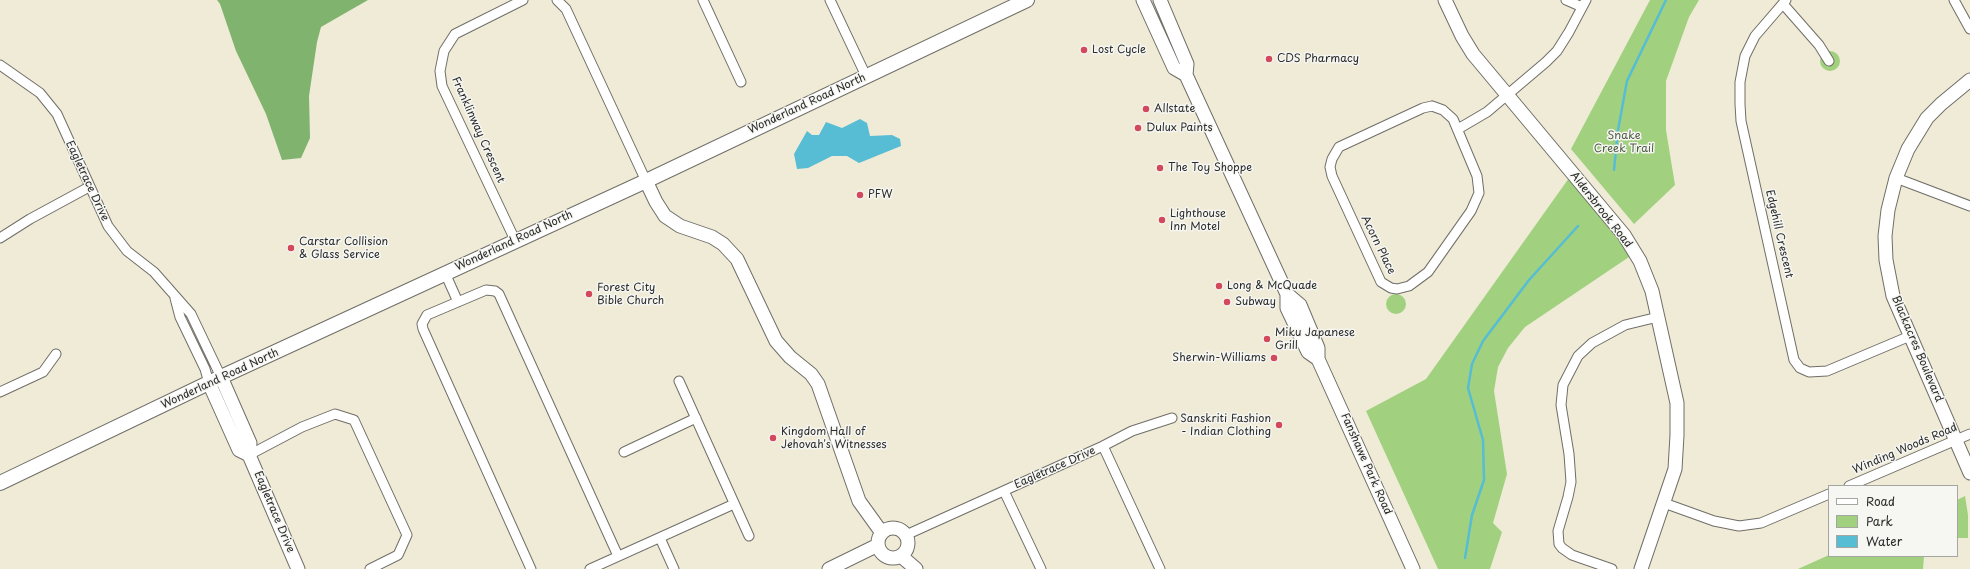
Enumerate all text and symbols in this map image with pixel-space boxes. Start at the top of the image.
place label: Lost Cycle [1092,43,1146,57]
marker: Lost Cycle [1079,45,1089,55]
place label: CDS Pharmacy [1277,52,1359,66]
marker: CDS Pharmacy [1264,54,1274,64]
street label: Wonderland Road North [746,71,868,137]
street label: Franklinway Crescent [449,75,507,185]
place label: Allstate [1154,102,1195,116]
marker: Allstate [1141,104,1151,114]
place label: Dulux Paints [1146,121,1213,135]
marker: Dulux Paints [1133,123,1143,133]
park label: Snake Creek Trail [1594,129,1654,155]
street label: Eagletrace Drive [63,139,111,223]
place label: The Toy Shoppe [1168,161,1252,175]
marker: The Toy Shoppe [1155,163,1165,173]
street label: Aldersbrook Road [1567,169,1635,251]
place label: PFW [868,188,892,202]
street label: Edgehill Crescent [1762,189,1796,279]
marker: PFW [855,190,865,200]
place label: Lighthouse Inn Motel [1170,207,1226,233]
street label: Wonderland Road North [453,208,575,274]
street label: Acorn Place [1358,213,1398,277]
marker: Lighthouse Inn Motel [1157,215,1167,225]
place label: Carstar Collision & Glass Service [299,235,388,261]
marker: Carstar Collision & Glass Service [286,243,296,253]
place label: Long & McQuade [1227,279,1317,293]
place label: Forest City Bible Church [597,281,664,307]
marker: Long & McQuade [1214,281,1224,291]
marker: Forest City Bible Church [584,289,594,299]
street label: Blackacres Boulevard [1889,294,1945,404]
place label: Subway [1235,295,1276,309]
marker: Subway [1222,297,1232,307]
place label: Miku Japanese Grill [1275,326,1355,352]
marker: Miku Japanese Grill [1262,334,1272,344]
street label: Wonderland Road North [159,346,281,412]
place label: Sherwin-Williams [1172,351,1266,365]
marker: Sherwin-Williams [1269,353,1279,363]
street label: Fanshawe Park Road [1338,411,1394,517]
place label: Sanskriti Fashion - Indian Clothing [1180,412,1271,438]
marker: Sanskriti Fashion - Indian Clothing [1274,420,1284,430]
street label: Winding Woods Road [1851,421,1959,477]
place label: Kingdom Hall of Jehovah's Witnesses [781,425,887,451]
marker: Kingdom Hall of Jehovah's Witnesses [768,433,778,443]
street label: Eagletrace Drive [1012,444,1098,492]
street label: Eagletrace Drive [251,469,297,555]
legend [1828,485,1958,557]
text: Road [1866,492,1895,510]
text: Park [1866,512,1893,530]
text: Water [1866,532,1902,550]

